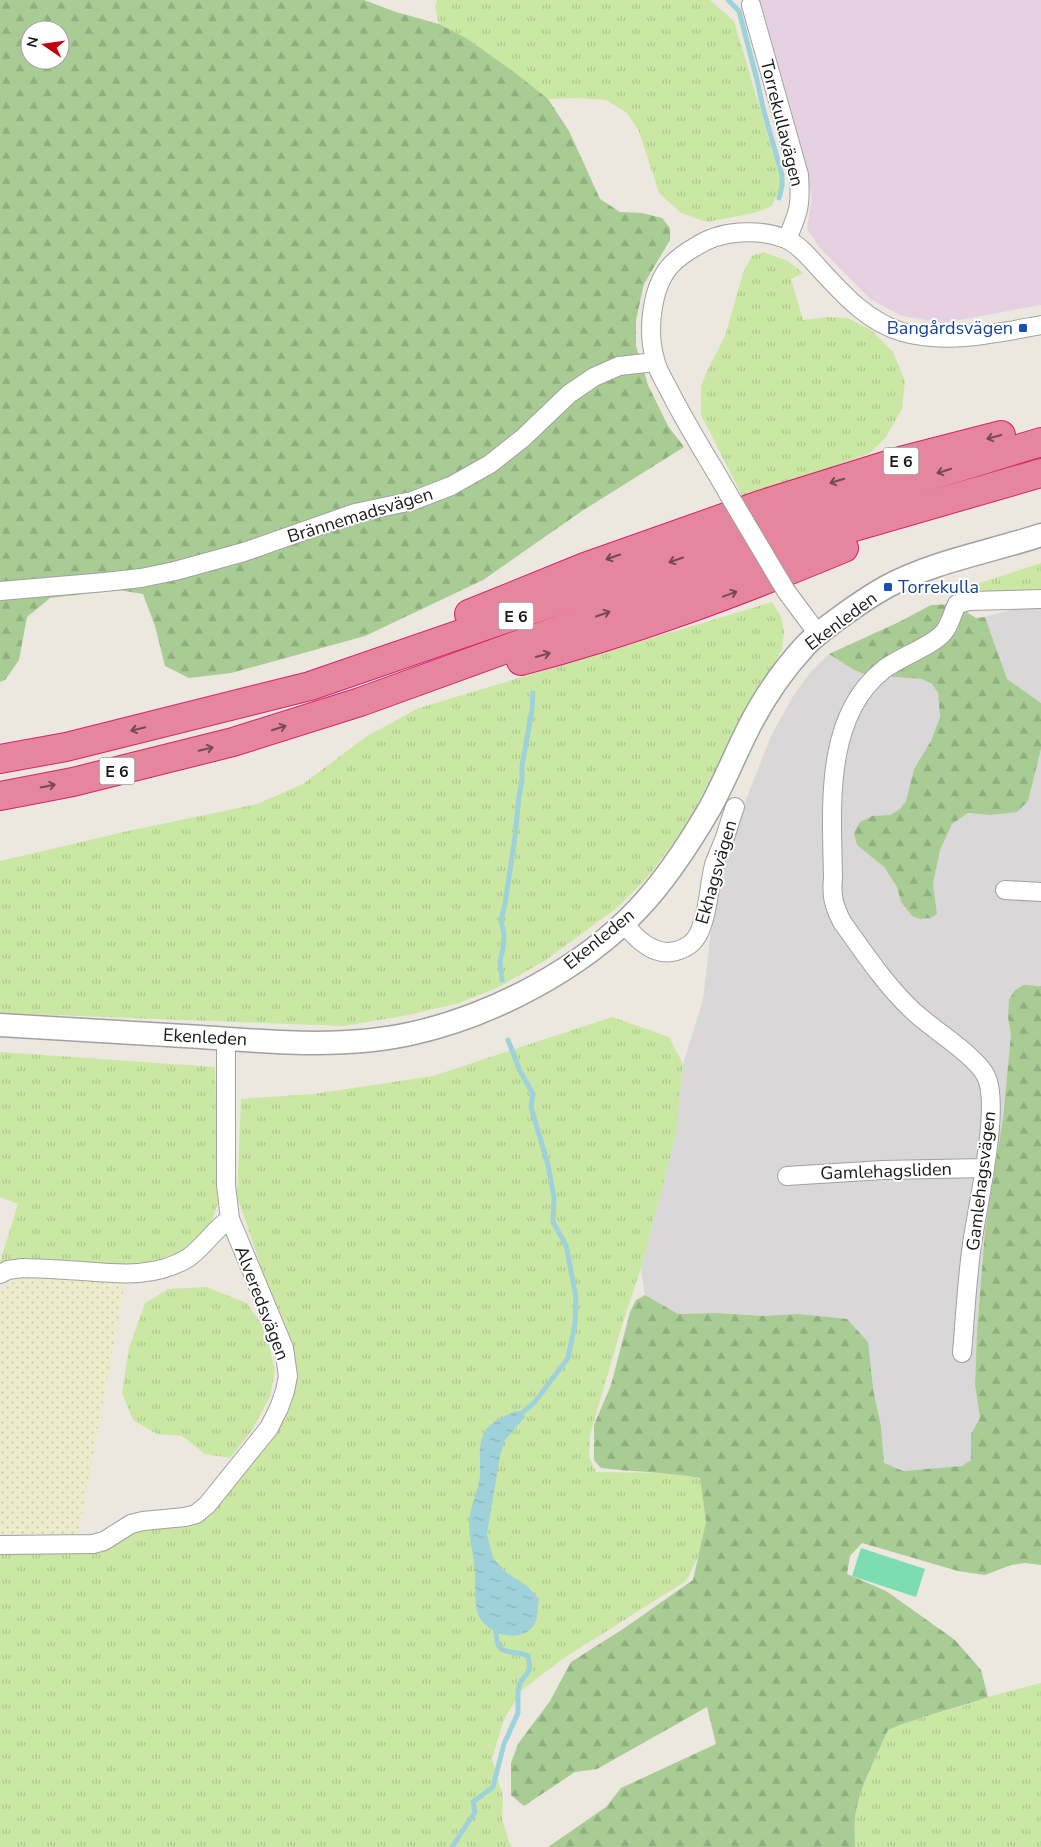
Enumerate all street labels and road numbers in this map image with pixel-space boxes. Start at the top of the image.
street label: Torrekullavägen [755,57,809,189]
road number: E 6 [884,448,918,474]
street label: Brännemadsvägen [284,481,436,549]
street label: Ekenleden [800,586,882,656]
road number: E 6 [498,602,534,630]
road number: E 6 [100,758,134,784]
street label: Ekhagsvägen [690,817,742,927]
street label: Ekenleden [559,903,639,975]
street label: Ekenleden [162,1023,248,1051]
street label: Gamlehagsvägen [961,1110,1001,1252]
street label: Gamlehagsliden [820,1157,952,1185]
street label: Alveredsvägen [229,1242,295,1364]

